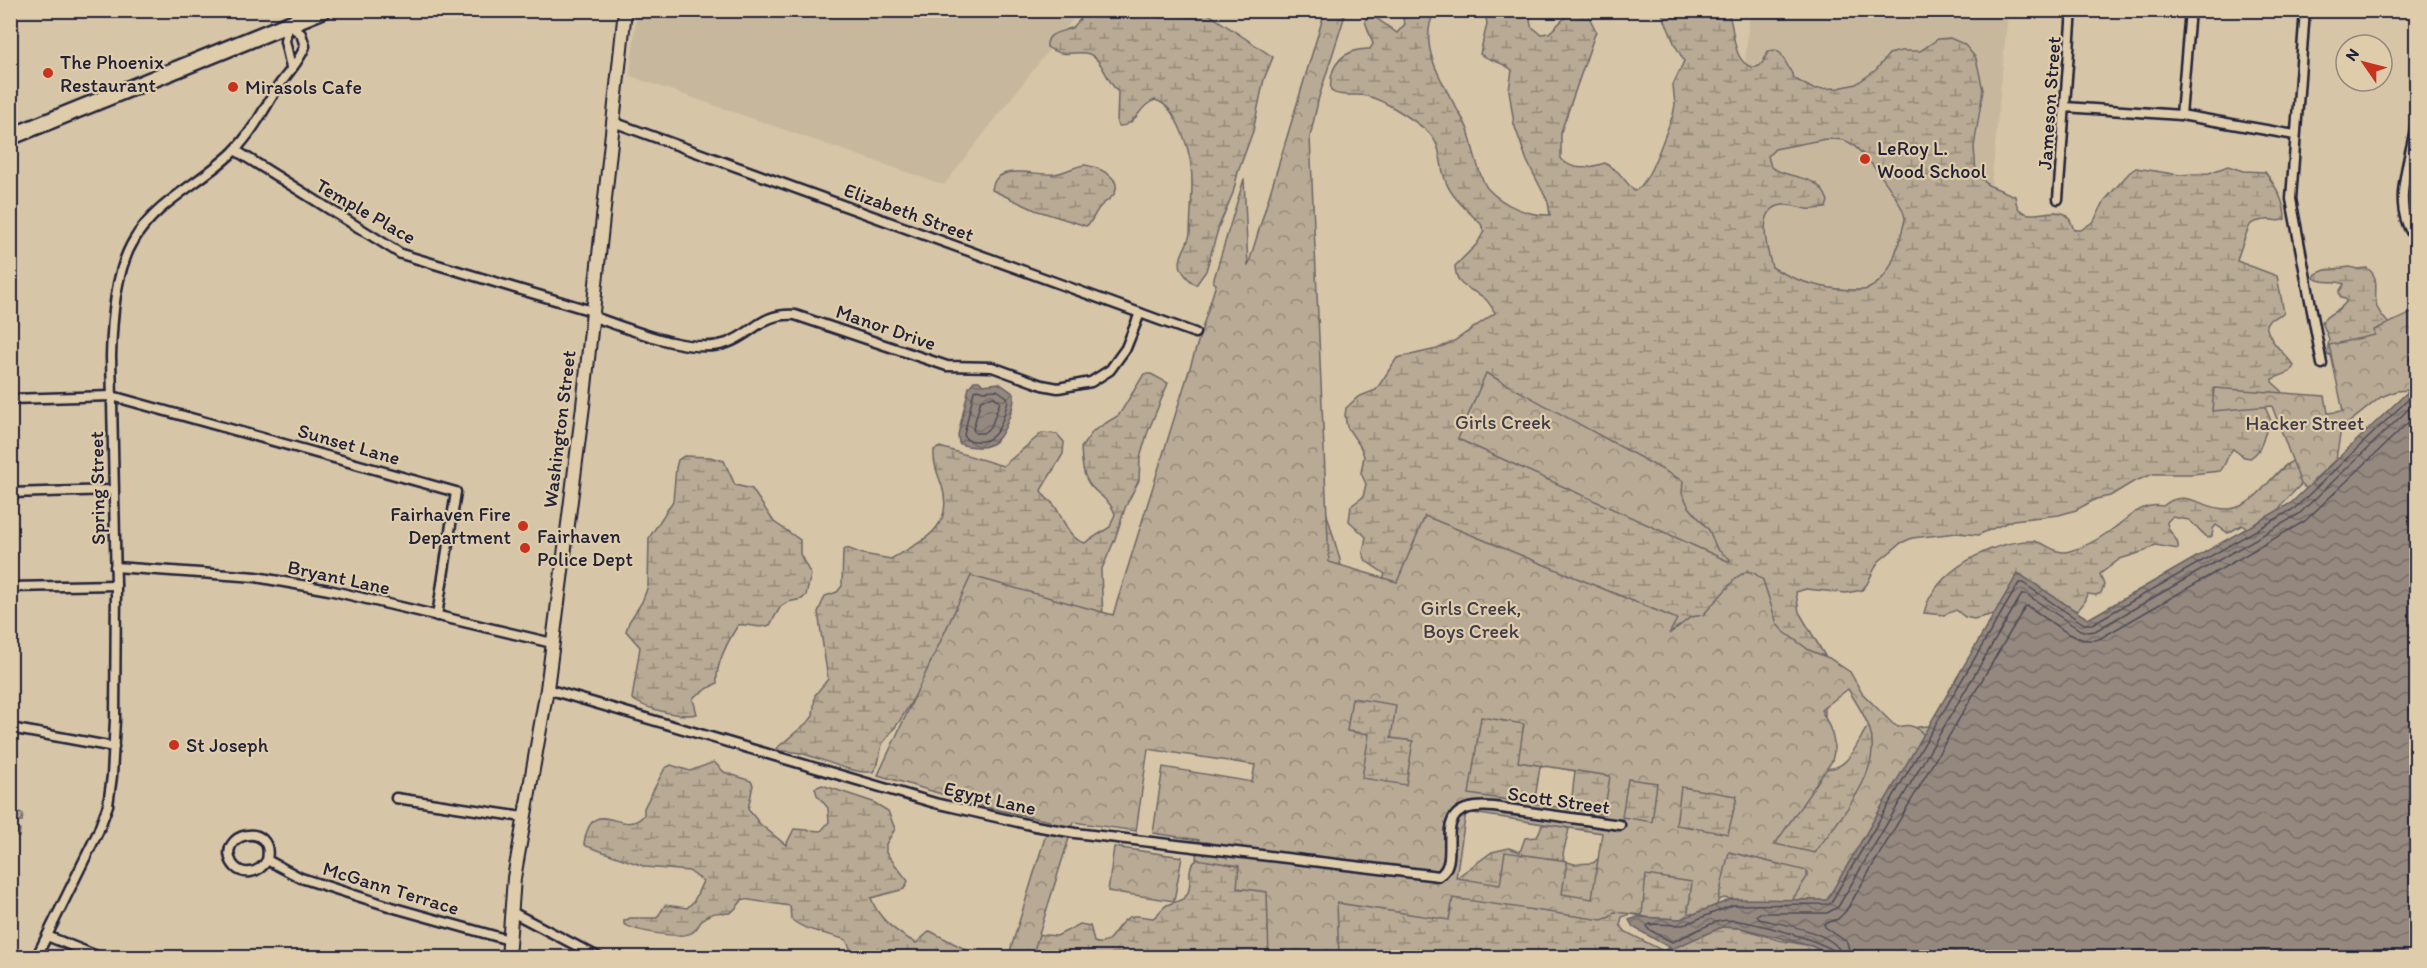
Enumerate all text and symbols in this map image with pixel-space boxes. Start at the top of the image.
north arrow [2334,33,2394,93]
street label: Jameson Street [2032,35,2066,171]
text: N [2341,45,2363,65]
place label: The Phoenix Restaurant [60,50,164,97]
marker: The Phoenix Restaurant [41,66,55,80]
place label: Mirasols Cafe [245,75,362,99]
marker: Mirasols Cafe [226,80,240,94]
place label: LeRoy L. Wood School [1877,136,1987,183]
marker: LeRoy L. Wood School [1858,152,1872,166]
street label: Temple Place [312,173,420,249]
street label: Elizabeth Street [841,177,978,247]
street label: Manor Drive [833,299,939,355]
street label: Washington Street [537,349,581,509]
park label: Girls Creek [1455,410,1551,434]
park label: Hacker Street [2246,411,2364,435]
street label: Sunset Lane [295,418,403,470]
street label: Spring Street [84,431,110,545]
place label: Fairhaven Fire Department [390,502,511,549]
marker: Fairhaven Fire Department [516,519,530,533]
place label: Fairhaven Police Dept [537,524,633,571]
marker: Fairhaven Police Dept [518,541,532,555]
street label: Bryant Lane [286,554,392,600]
park label: Girls Creek, Boys Creek [1421,596,1521,643]
place label: St Joseph [186,733,269,757]
marker: St Joseph [167,738,181,752]
street label: Egypt Lane [942,776,1038,820]
street label: Scott Street [1506,781,1612,819]
street label: McGann Terrace [320,856,462,920]

